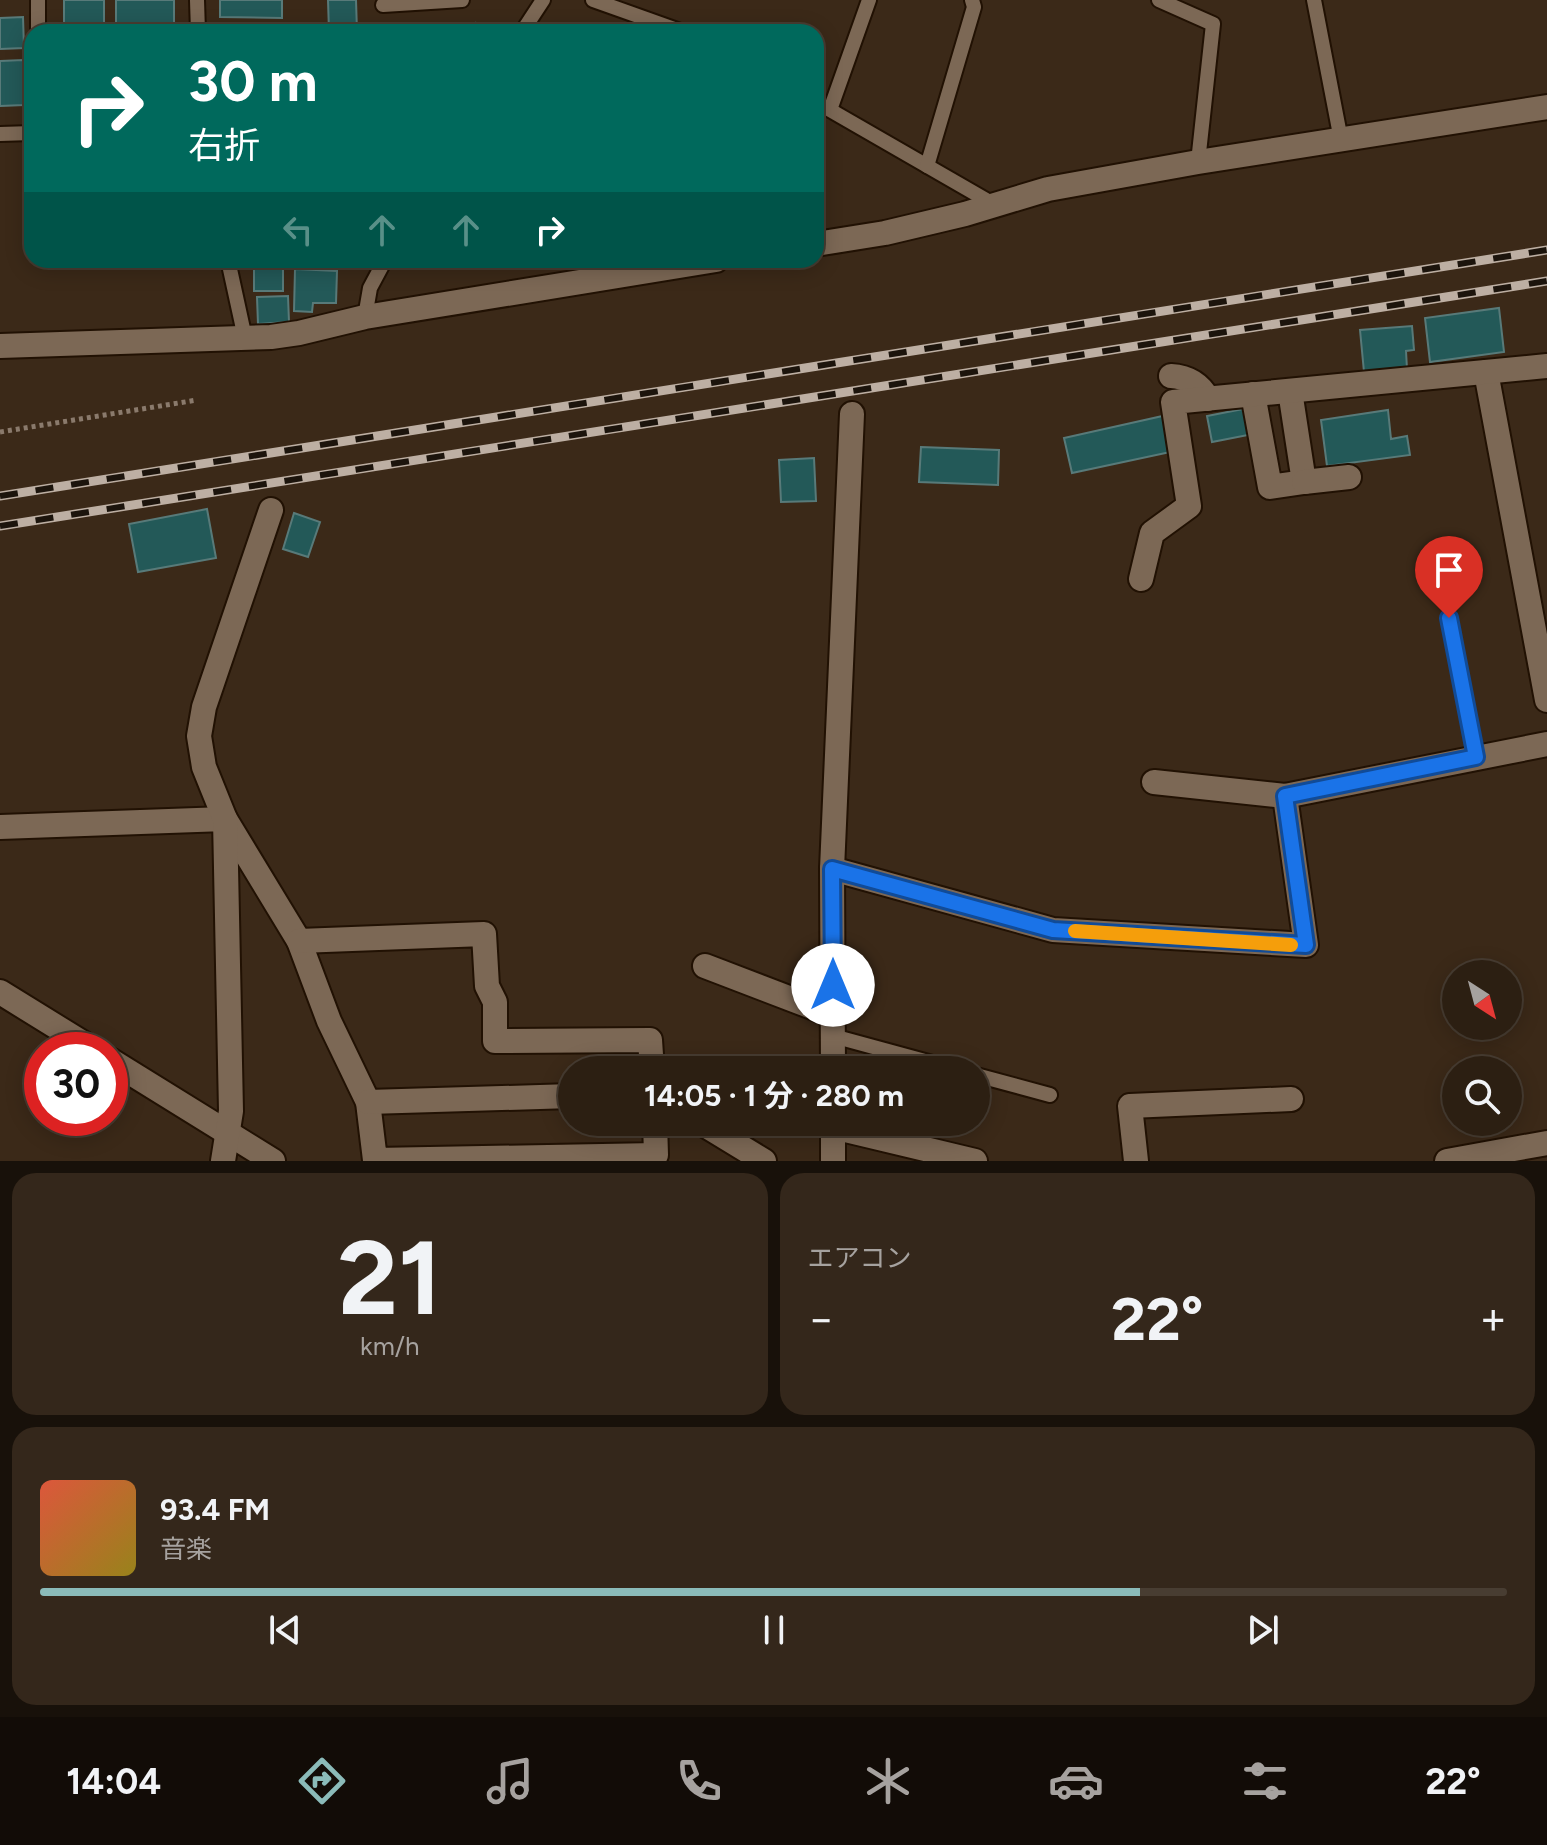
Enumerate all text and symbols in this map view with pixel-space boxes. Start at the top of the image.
text: 30 m [188,48,318,115]
icon: right [56,56,160,160]
text: 右折 [188,124,260,167]
icon: left [276,208,320,252]
icon: ahead [360,208,404,252]
icon: ahead [444,208,488,252]
icon: right [528,208,572,252]
pin [1415,536,1483,618]
icon: arrive [1427,548,1471,592]
position arrow [791,943,875,1027]
north arrow [1442,960,1522,1040]
map controls [1442,960,1522,1136]
speed limit sign: 30 [24,1032,128,1136]
button: search [1442,1056,1522,1136]
text: 14:05 · 1 分 · 280 m [644,1077,904,1114]
text: 21 [338,1215,442,1340]
text: エアコン [808,1242,912,1274]
text: 22° [1111,1283,1203,1355]
text: − [808,1292,835,1345]
text: + [1480,1292,1507,1345]
text: km/h [360,1330,419,1362]
text: 93.4 FM [160,1491,270,1528]
text: 音楽 [160,1533,212,1565]
icon: previous [263,1608,307,1652]
icon: pause [752,1608,796,1652]
icon: next [1241,1608,1285,1652]
icon: directions [294,1753,350,1809]
icon: music [482,1753,538,1809]
icon: phone [671,1753,727,1809]
icon: climate [860,1753,916,1809]
icon: car [1048,1753,1104,1809]
icon: filters [1237,1753,1293,1809]
text: 14:04 [66,1760,161,1803]
text: 22° [1425,1760,1481,1803]

